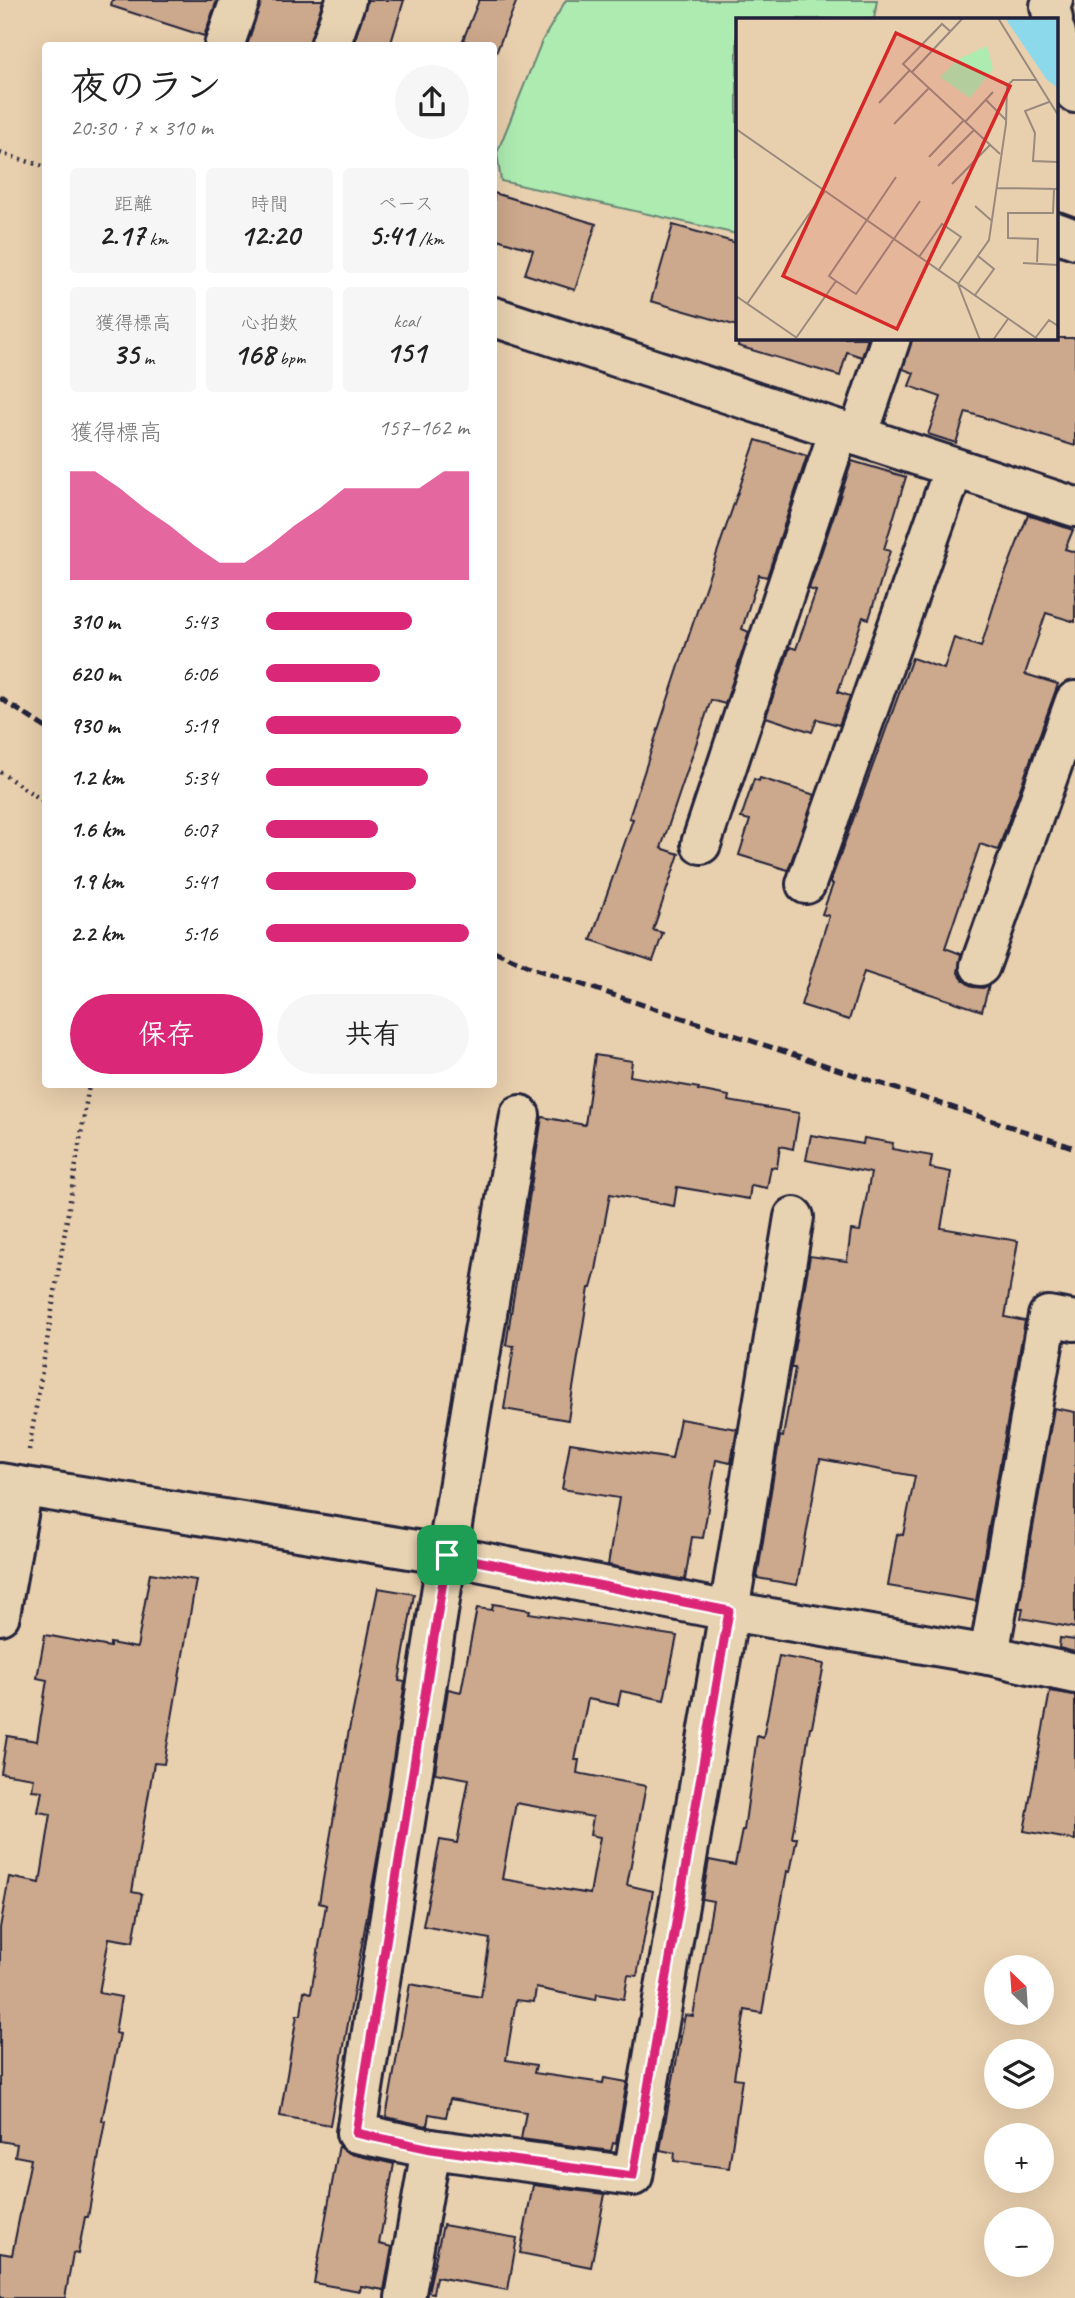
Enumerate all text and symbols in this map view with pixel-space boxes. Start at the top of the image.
inset map [736,18,1058,340]
text: 夜のラン [70,63,222,110]
button: share [395,65,469,139]
text: 20:30 · 7 × 310 m [70,113,213,142]
text: 距離 [114,192,152,216]
text: 時間 [250,192,289,216]
text: ペース [378,192,434,216]
text: 2.17 [98,216,145,254]
text: 12:20 [240,216,299,254]
text: 5:41 [368,216,414,254]
text: km [145,227,168,251]
text: /km [414,227,444,251]
text: kcal [393,309,418,333]
text: 獲得標高 [95,311,171,335]
text: 心拍数 [241,311,298,335]
text: 151 [386,333,426,371]
text: 35 [112,335,139,373]
text: 168 [234,335,275,373]
text: m [139,346,154,370]
text: bpm [275,346,305,370]
text: 157–162 m [378,413,469,442]
text: 獲得標高 [70,418,162,447]
text: 310 m [70,607,120,636]
text: 5:43 [182,607,218,636]
text: 620 m [70,659,120,688]
text: 6:06 [182,659,218,688]
text: 930 m [70,711,119,740]
text: 5:19 [182,711,218,740]
text: 1.2 km [70,763,124,792]
text: 5:34 [182,763,218,792]
text: 1.6 km [70,815,124,844]
text: 6:07 [182,815,218,844]
text: 1.9 km [70,867,123,896]
text: 5:41 [182,867,218,896]
text: 2.2 km [70,919,124,948]
text: 5:16 [182,919,218,948]
button: 保存 [70,994,263,1074]
button: 共有 [277,994,469,1074]
pin [417,1525,477,1585]
icon: arrive [428,1536,466,1574]
north arrow [984,1955,1054,2025]
map controls [984,1955,1054,2277]
button: layers [984,2039,1054,2109]
button: + [984,2123,1054,2193]
button: − [984,2207,1054,2277]

